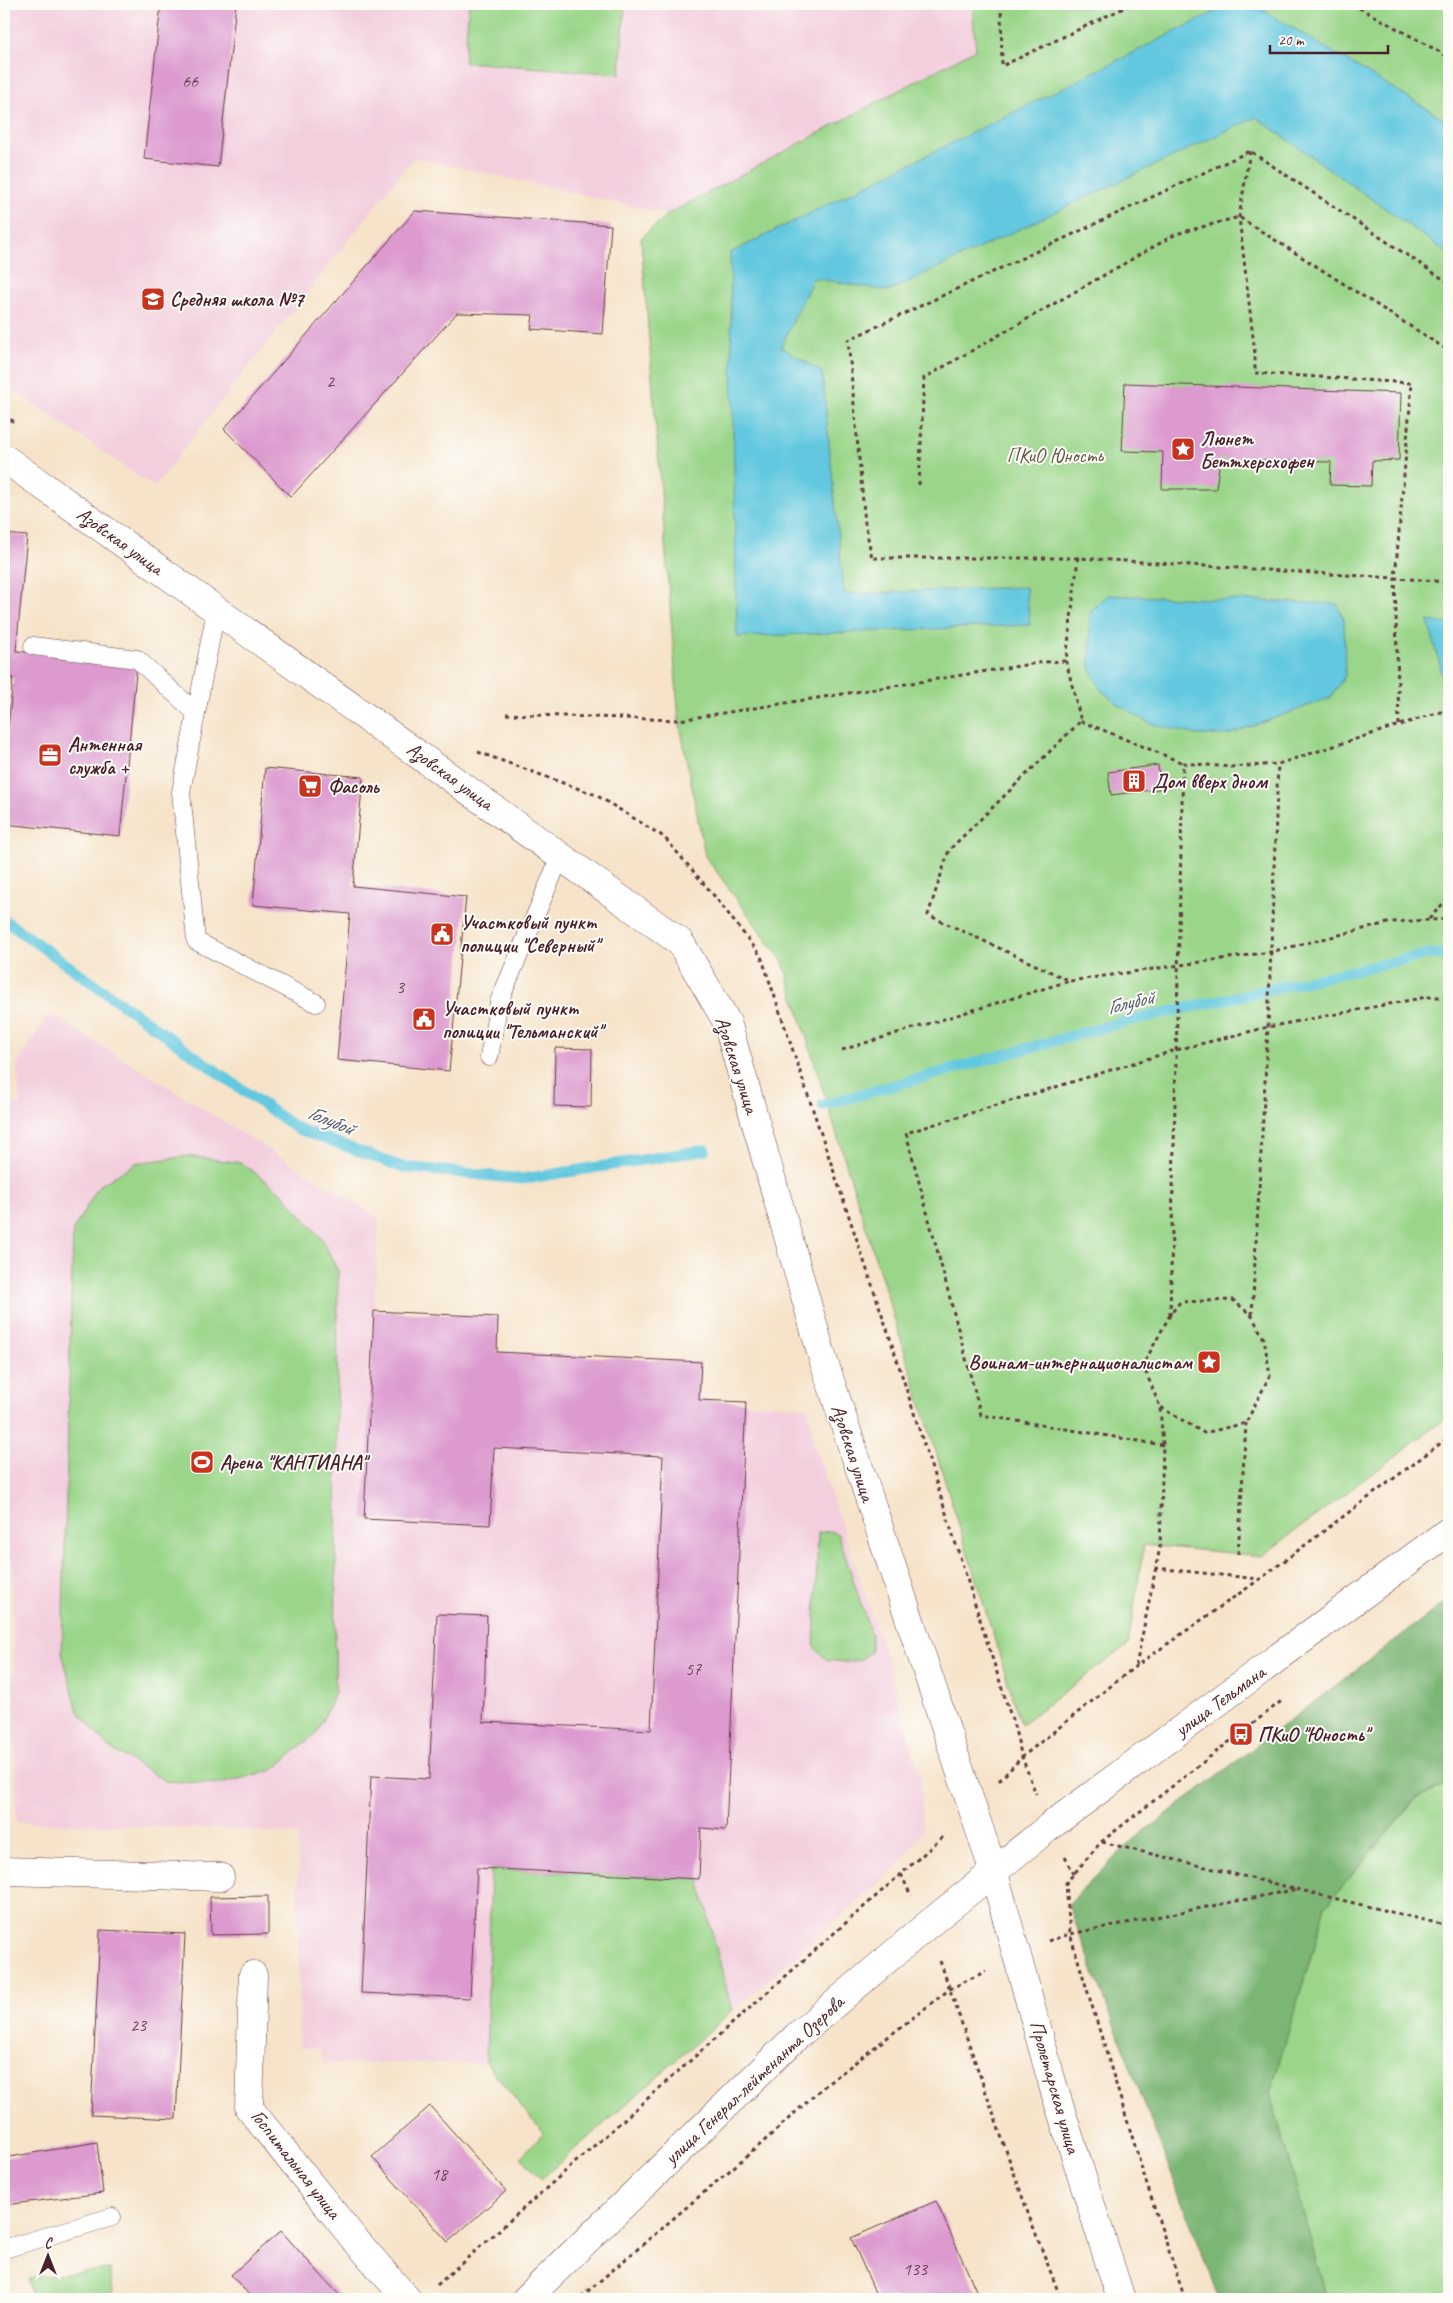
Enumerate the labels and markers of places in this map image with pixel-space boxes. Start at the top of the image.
school or university icon: Средняя школа №7 [140,286,166,312]
place label: Средняя школа №7 [170,287,305,312]
place label: Люнет Беттхерсхофен [1200,426,1315,474]
place icon: Люнет Беттхерсхофен [1170,436,1196,462]
place label: Антенная служба + [68,732,143,780]
office icon: Антенная служба + [37,742,63,768]
building icon: Дом вверх дном [1121,768,1147,794]
place label: Дом вверх дном [1152,769,1268,794]
supermarket icon: Фасоль [297,773,323,799]
place label: Фасоль [328,774,380,799]
place label: Участковый пункт полиции "Северный" [460,910,603,958]
public building icon: Участковый пункт полиции "Северный" [429,921,455,947]
place label: Участковый пункт полиции "Тельманский" [442,996,607,1044]
public building icon: Участковый пункт полиции "Тельманский" [411,1006,437,1032]
place icon: Воинам-интернационалистам [1196,1349,1222,1375]
place label: Воинам-интернационалистам [968,1350,1193,1375]
sports icon: Арена "КАНТИАНА" [189,1449,215,1475]
place label: Арена "КАНТИАНА" [220,1450,370,1475]
bus stop icon: ПКиО "Юность" [1228,1721,1254,1747]
place label: ПКиО "Юность" [1258,1722,1373,1747]

